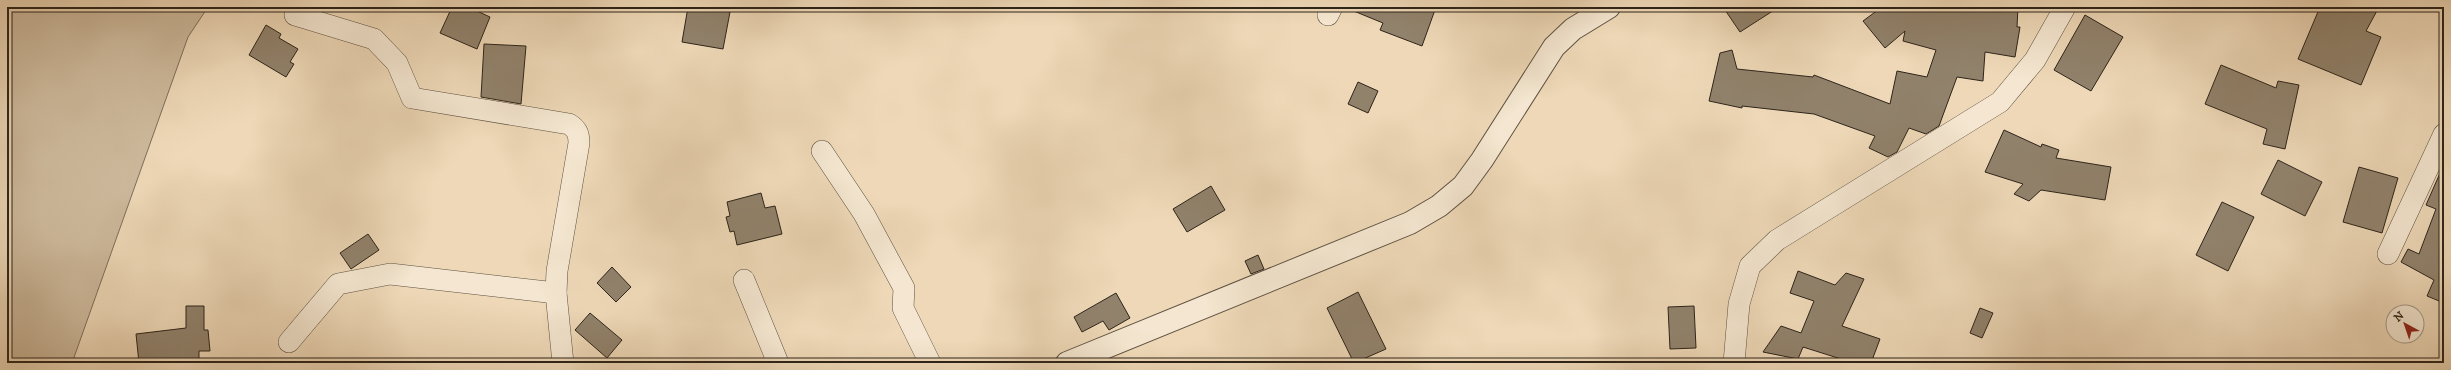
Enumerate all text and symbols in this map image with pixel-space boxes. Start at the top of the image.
north arrow [2385,304,2425,344]
text: N [2391,309,2407,325]

